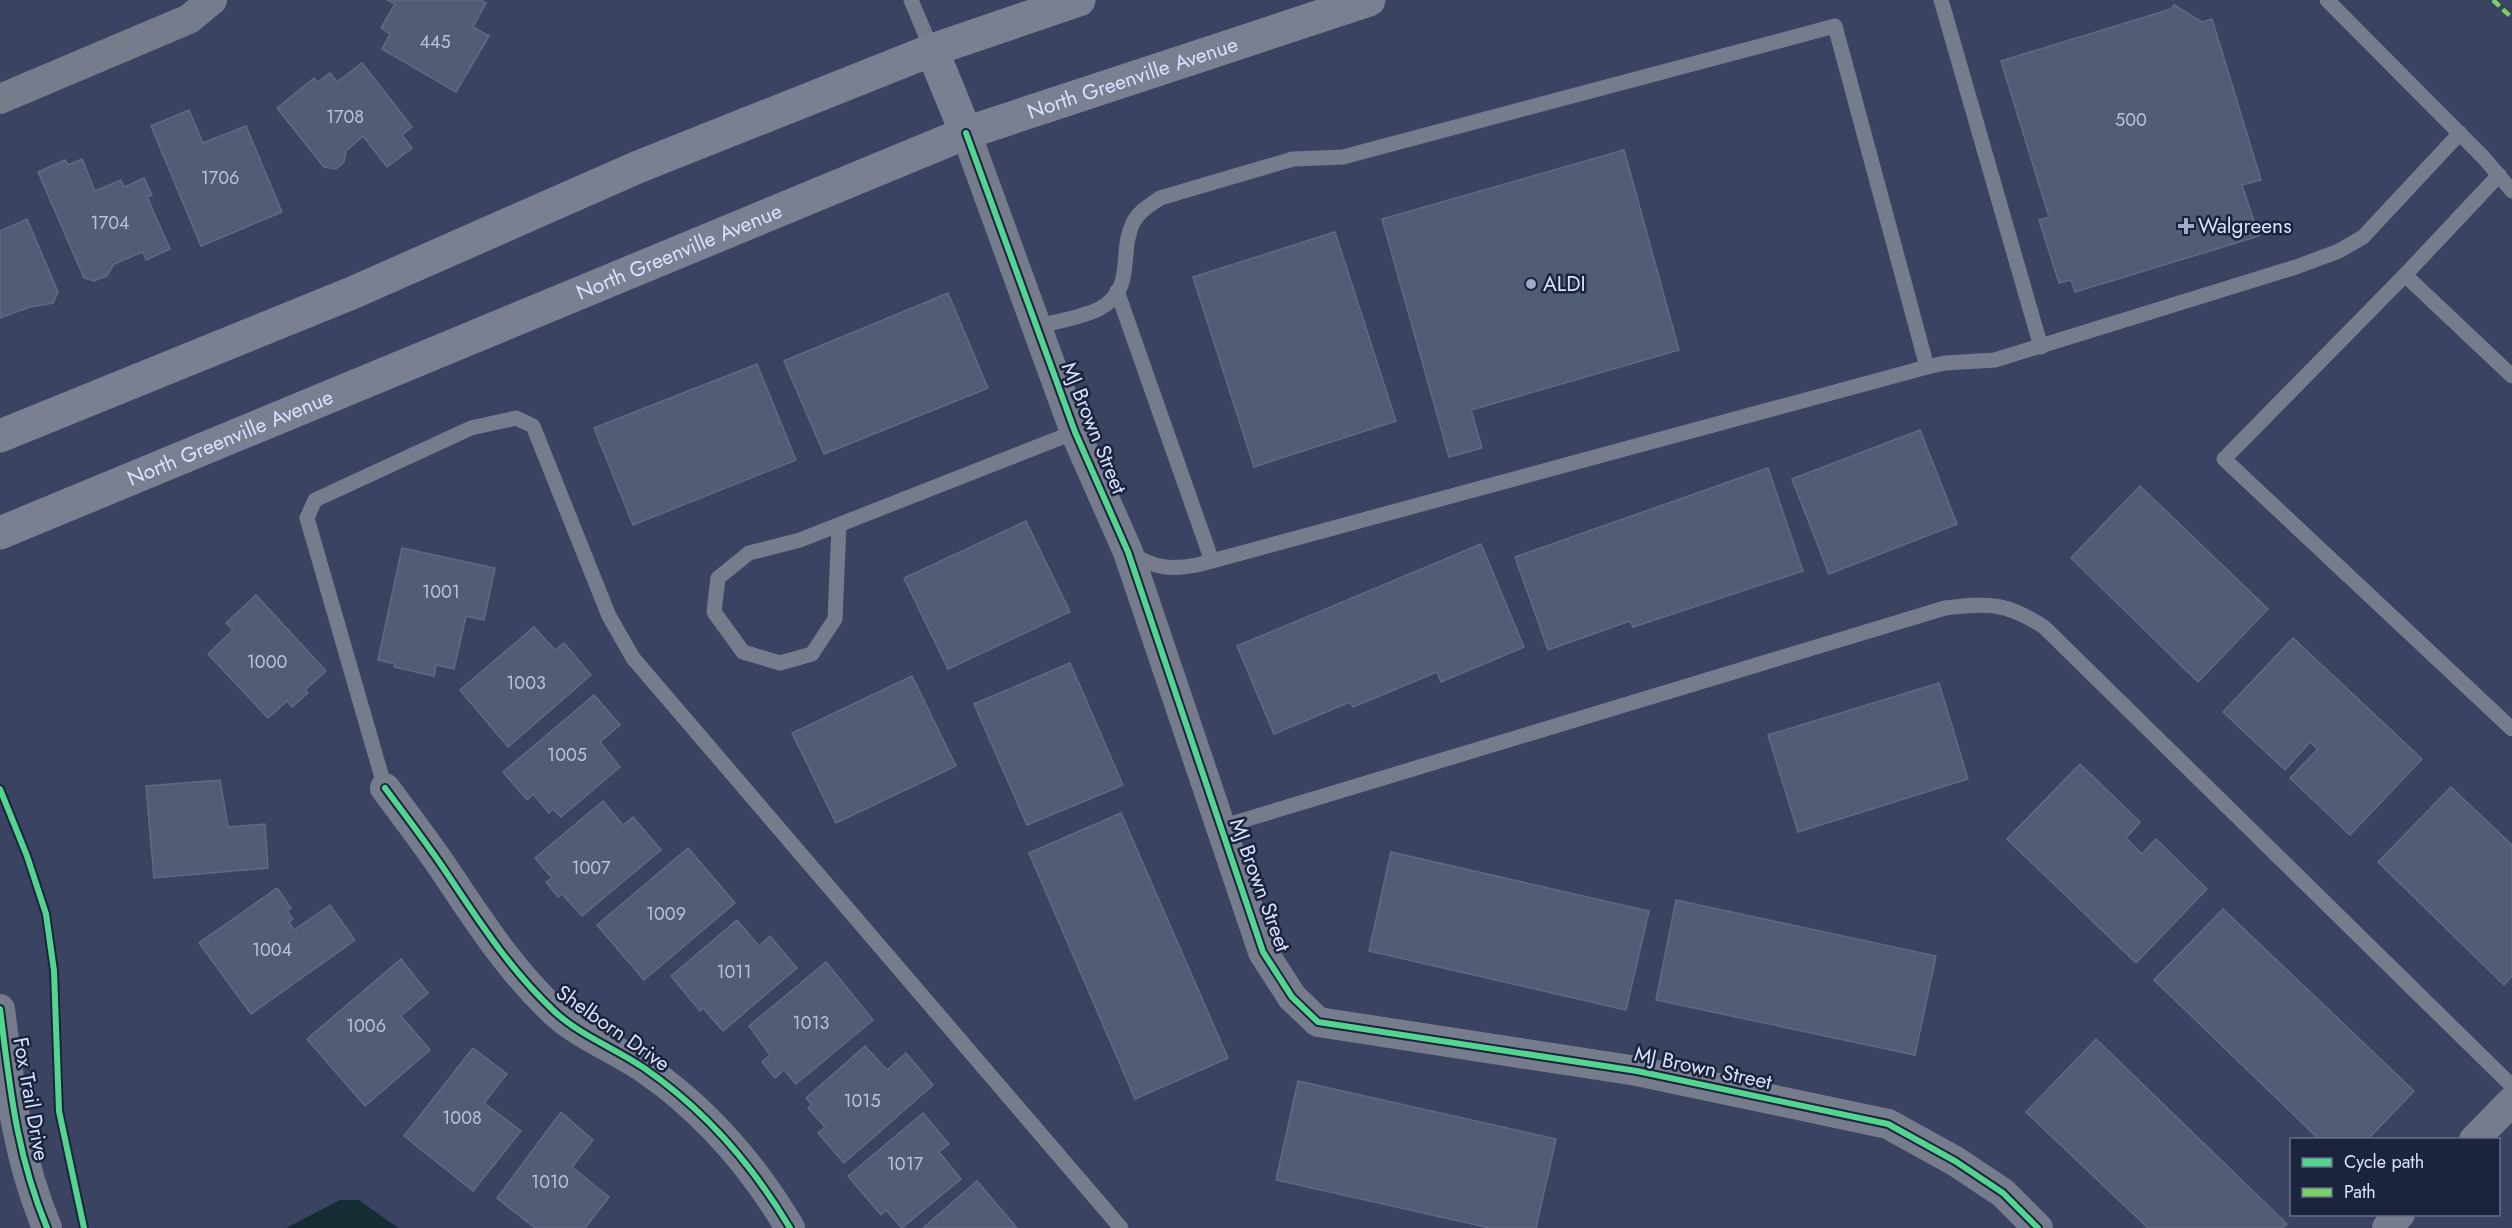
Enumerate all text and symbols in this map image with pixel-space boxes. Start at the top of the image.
house number: 445 [419,29,451,55]
street label: North Greenville Avenue [1023,29,1242,127]
house number: 1708 [326,104,364,130]
house number: 500 [2115,107,2147,133]
house number: 1706 [201,165,239,191]
street label: North Greenville Avenue [572,196,787,308]
house number: 1704 [91,210,129,236]
place label: Walgreens [2198,211,2292,241]
marker: Walgreens [2179,219,2193,233]
place label: ALDI [1543,269,1586,299]
marker: ALDI [1524,277,1538,291]
street label: MJ Brown Street [1054,358,1134,498]
street label: North Greenville Avenue [123,382,338,494]
house number: 1001 [422,579,460,605]
house number: 1000 [247,649,287,675]
house number: 1003 [506,670,546,696]
house number: 1005 [547,742,587,768]
street label: MJ Brown Street [1222,814,1298,956]
house number: 1007 [571,855,611,881]
house number: 1009 [646,901,686,927]
house number: 1004 [252,937,292,963]
house number: 1011 [716,959,752,985]
street label: Shelborn Drive [550,978,676,1078]
house number: 1013 [793,1010,830,1036]
house number: 1006 [346,1013,386,1039]
street label: Fox Trail Drive [5,1035,57,1163]
street label: MJ Brown Street [1631,1039,1775,1097]
house number: 1015 [843,1088,881,1114]
house number: 1008 [442,1105,482,1131]
legend [2290,1138,2500,1216]
text: Cycle path [2344,1149,2424,1175]
house number: 1017 [887,1151,924,1177]
house number: 1010 [531,1169,569,1195]
text: Path [2344,1179,2376,1205]

